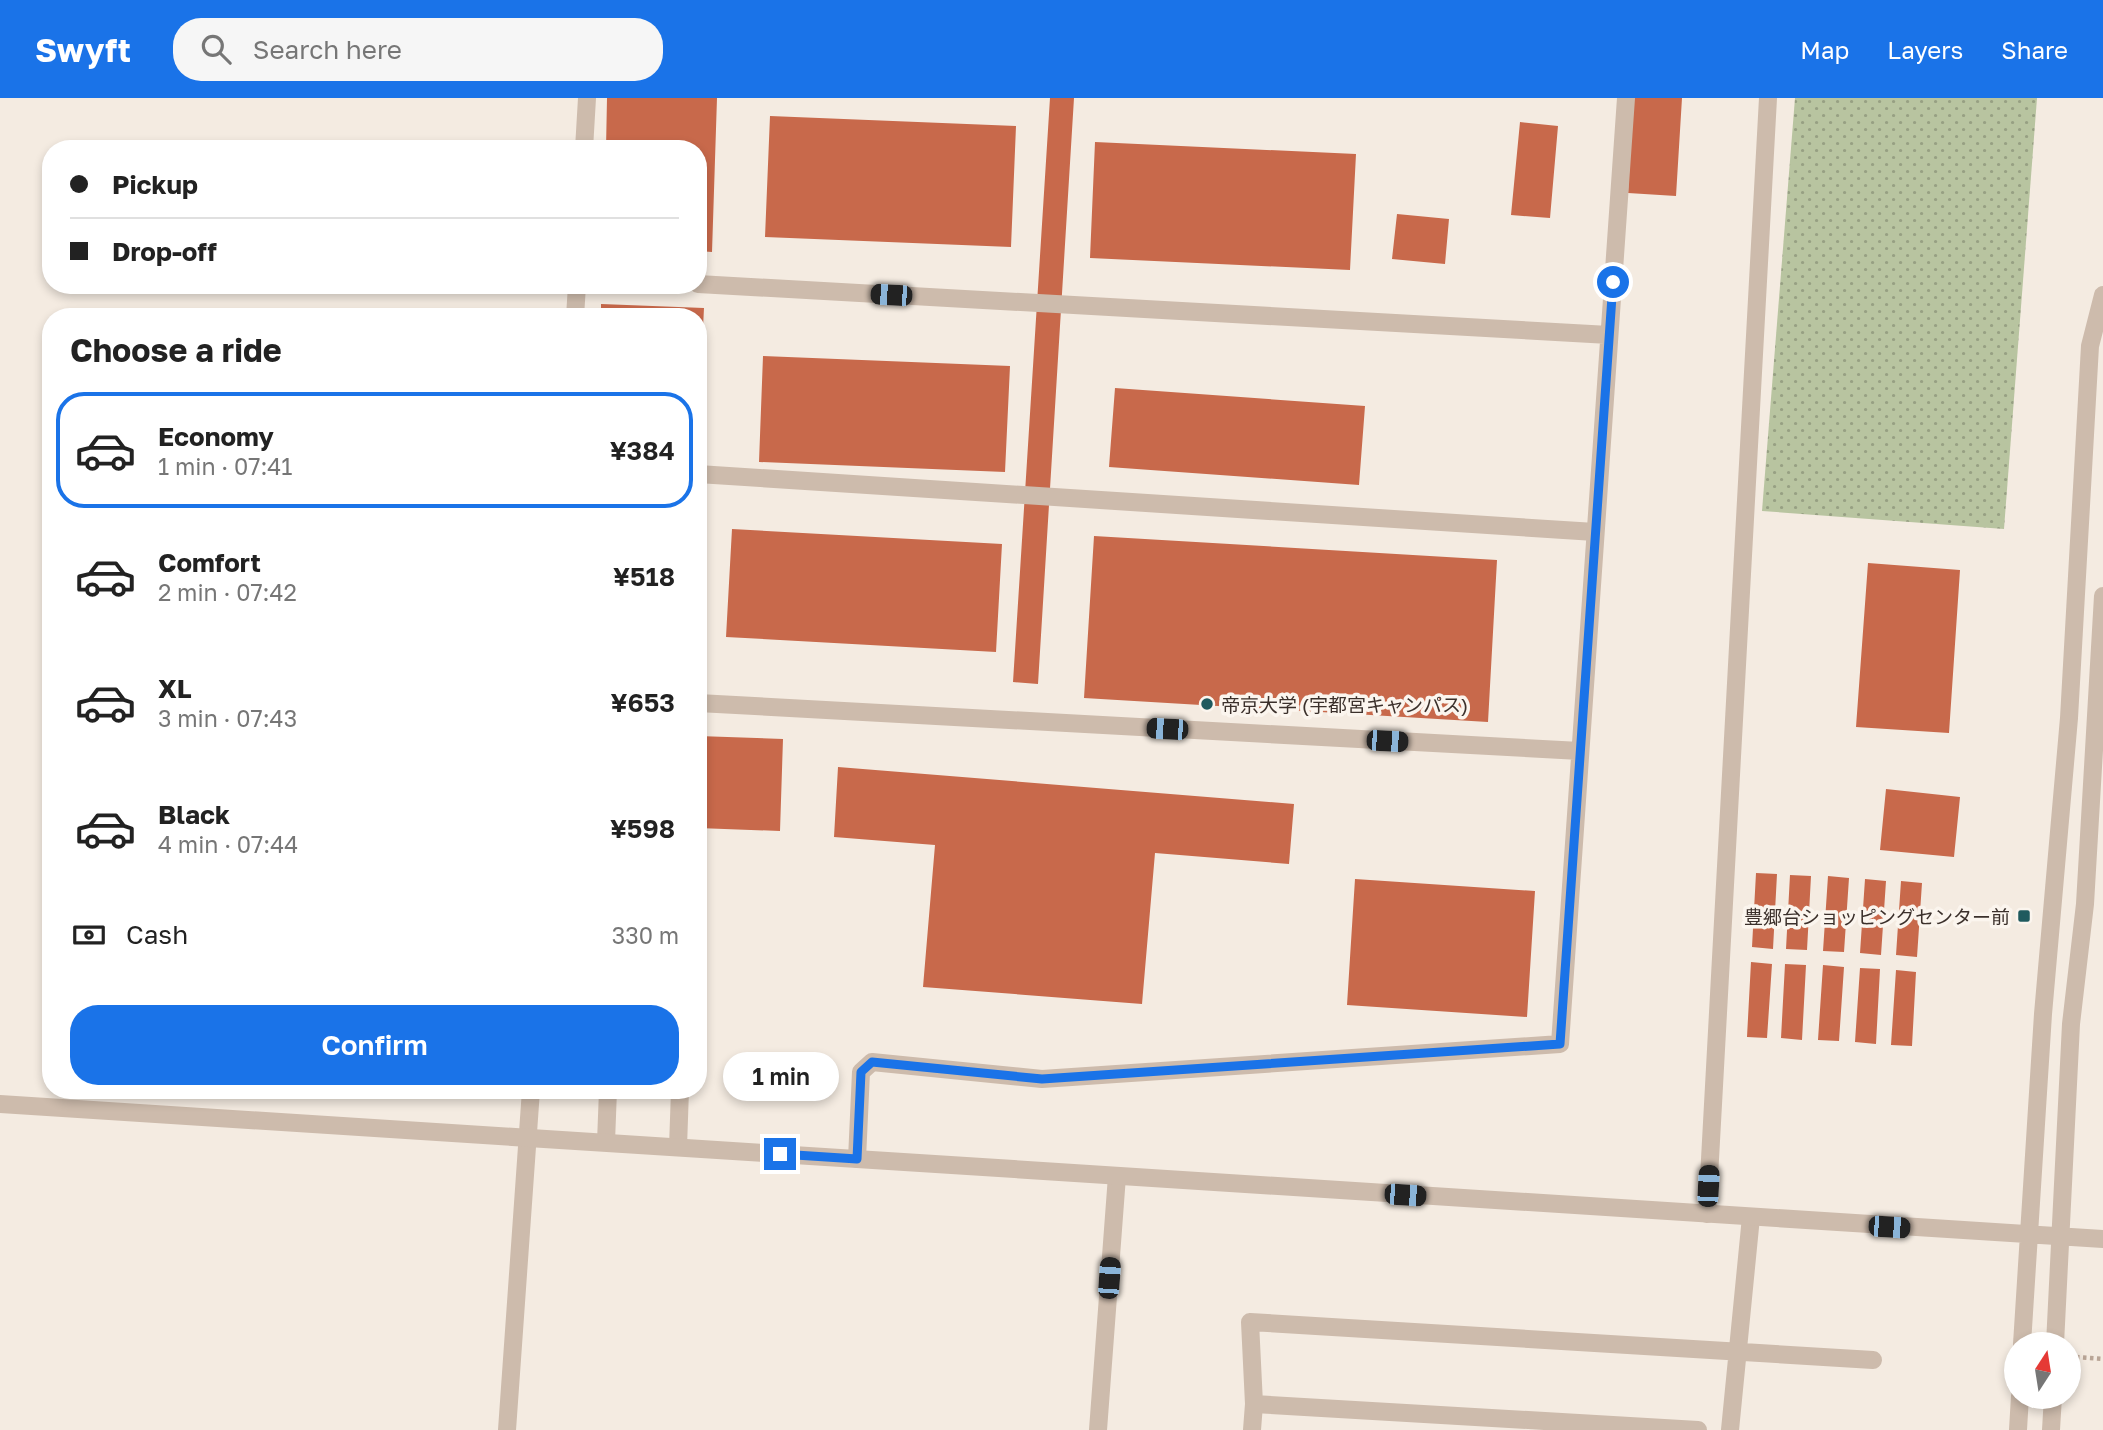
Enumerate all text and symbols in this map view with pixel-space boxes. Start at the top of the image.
search box [173,18,663,81]
text: Swyft [35,30,131,69]
icon: search [197,30,235,68]
text: Search here [253,34,402,65]
text: Map [1800,35,1849,64]
text: Layers [1887,35,1963,64]
text: Share [2001,35,2068,64]
text: Pickup [112,169,198,200]
text: Drop-off [112,236,217,267]
route start [1597,266,1629,298]
car [870,283,913,307]
text: Choose a ride [70,331,282,369]
icon: car [74,419,137,482]
text: Economy [158,421,274,452]
text: ¥384 [610,435,675,466]
text: 1 min · 07:41 [158,452,293,480]
icon: car [74,545,137,608]
text: Comfort [158,547,261,578]
text: ¥518 [613,561,675,592]
text: 2 min · 07:42 [158,578,297,606]
icon: car [74,671,137,734]
text: XL [158,673,192,704]
text: ¥653 [611,687,675,718]
place label: 帝京大学 (宇都宮キャンパス) [1221,693,1468,716]
marker: 帝京大学 (宇都宮キャンパス) [1199,696,1215,712]
text: 3 min · 07:43 [158,704,297,732]
car [1146,717,1189,741]
car [1366,729,1409,753]
icon: car [74,797,137,860]
text: Black [158,799,230,830]
text: ¥598 [610,813,675,844]
text: 4 min · 07:44 [158,830,298,858]
place label: 豊郷台ショッピングセンター前 [1744,905,2010,928]
marker: 豊郷台ショッピングセンター前 [2016,908,2032,924]
icon: cash [70,916,108,954]
text: Cash [126,919,188,950]
text: 330 m [612,921,679,949]
button: Confirm [70,1005,679,1085]
callout: 1 min [722,1052,838,1102]
text: 1 min [752,1062,810,1090]
route end [764,1138,796,1170]
car [1697,1164,1720,1208]
car [1384,1183,1427,1207]
car [1868,1215,1911,1239]
car [1098,1256,1121,1300]
north arrow [2004,1332,2081,1409]
map controls [2004,1332,2081,1409]

